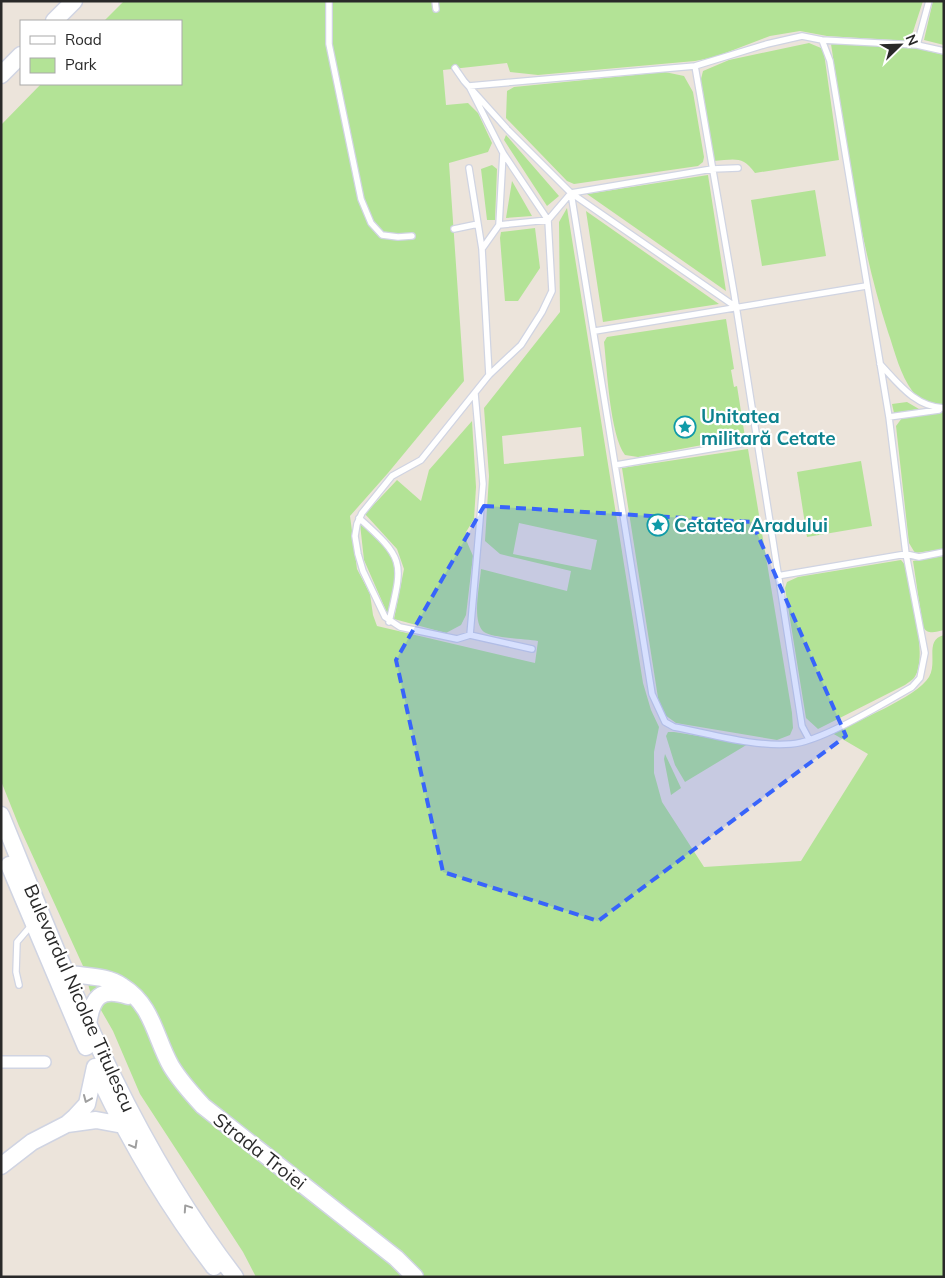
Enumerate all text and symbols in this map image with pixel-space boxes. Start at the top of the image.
legend [20,20,182,85]
north arrow [875,20,925,70]
text: Road [65,30,102,49]
text: N [902,32,922,48]
text: Park [65,55,97,74]
place label: Unitatea militară Cetate [701,404,836,450]
place icon: Unitatea militară Cetate [673,415,697,439]
place icon: Cetatea Aradului [646,513,670,537]
place label: Cetatea Aradului [674,513,828,537]
street label: Bulevardul Nicolae Titulescu [19,880,141,1116]
one-way arrow [83,1094,94,1103]
street label: Strada Troiei [209,1107,311,1195]
one-way arrow [127,1139,137,1148]
one-way arrow [183,1205,193,1214]

